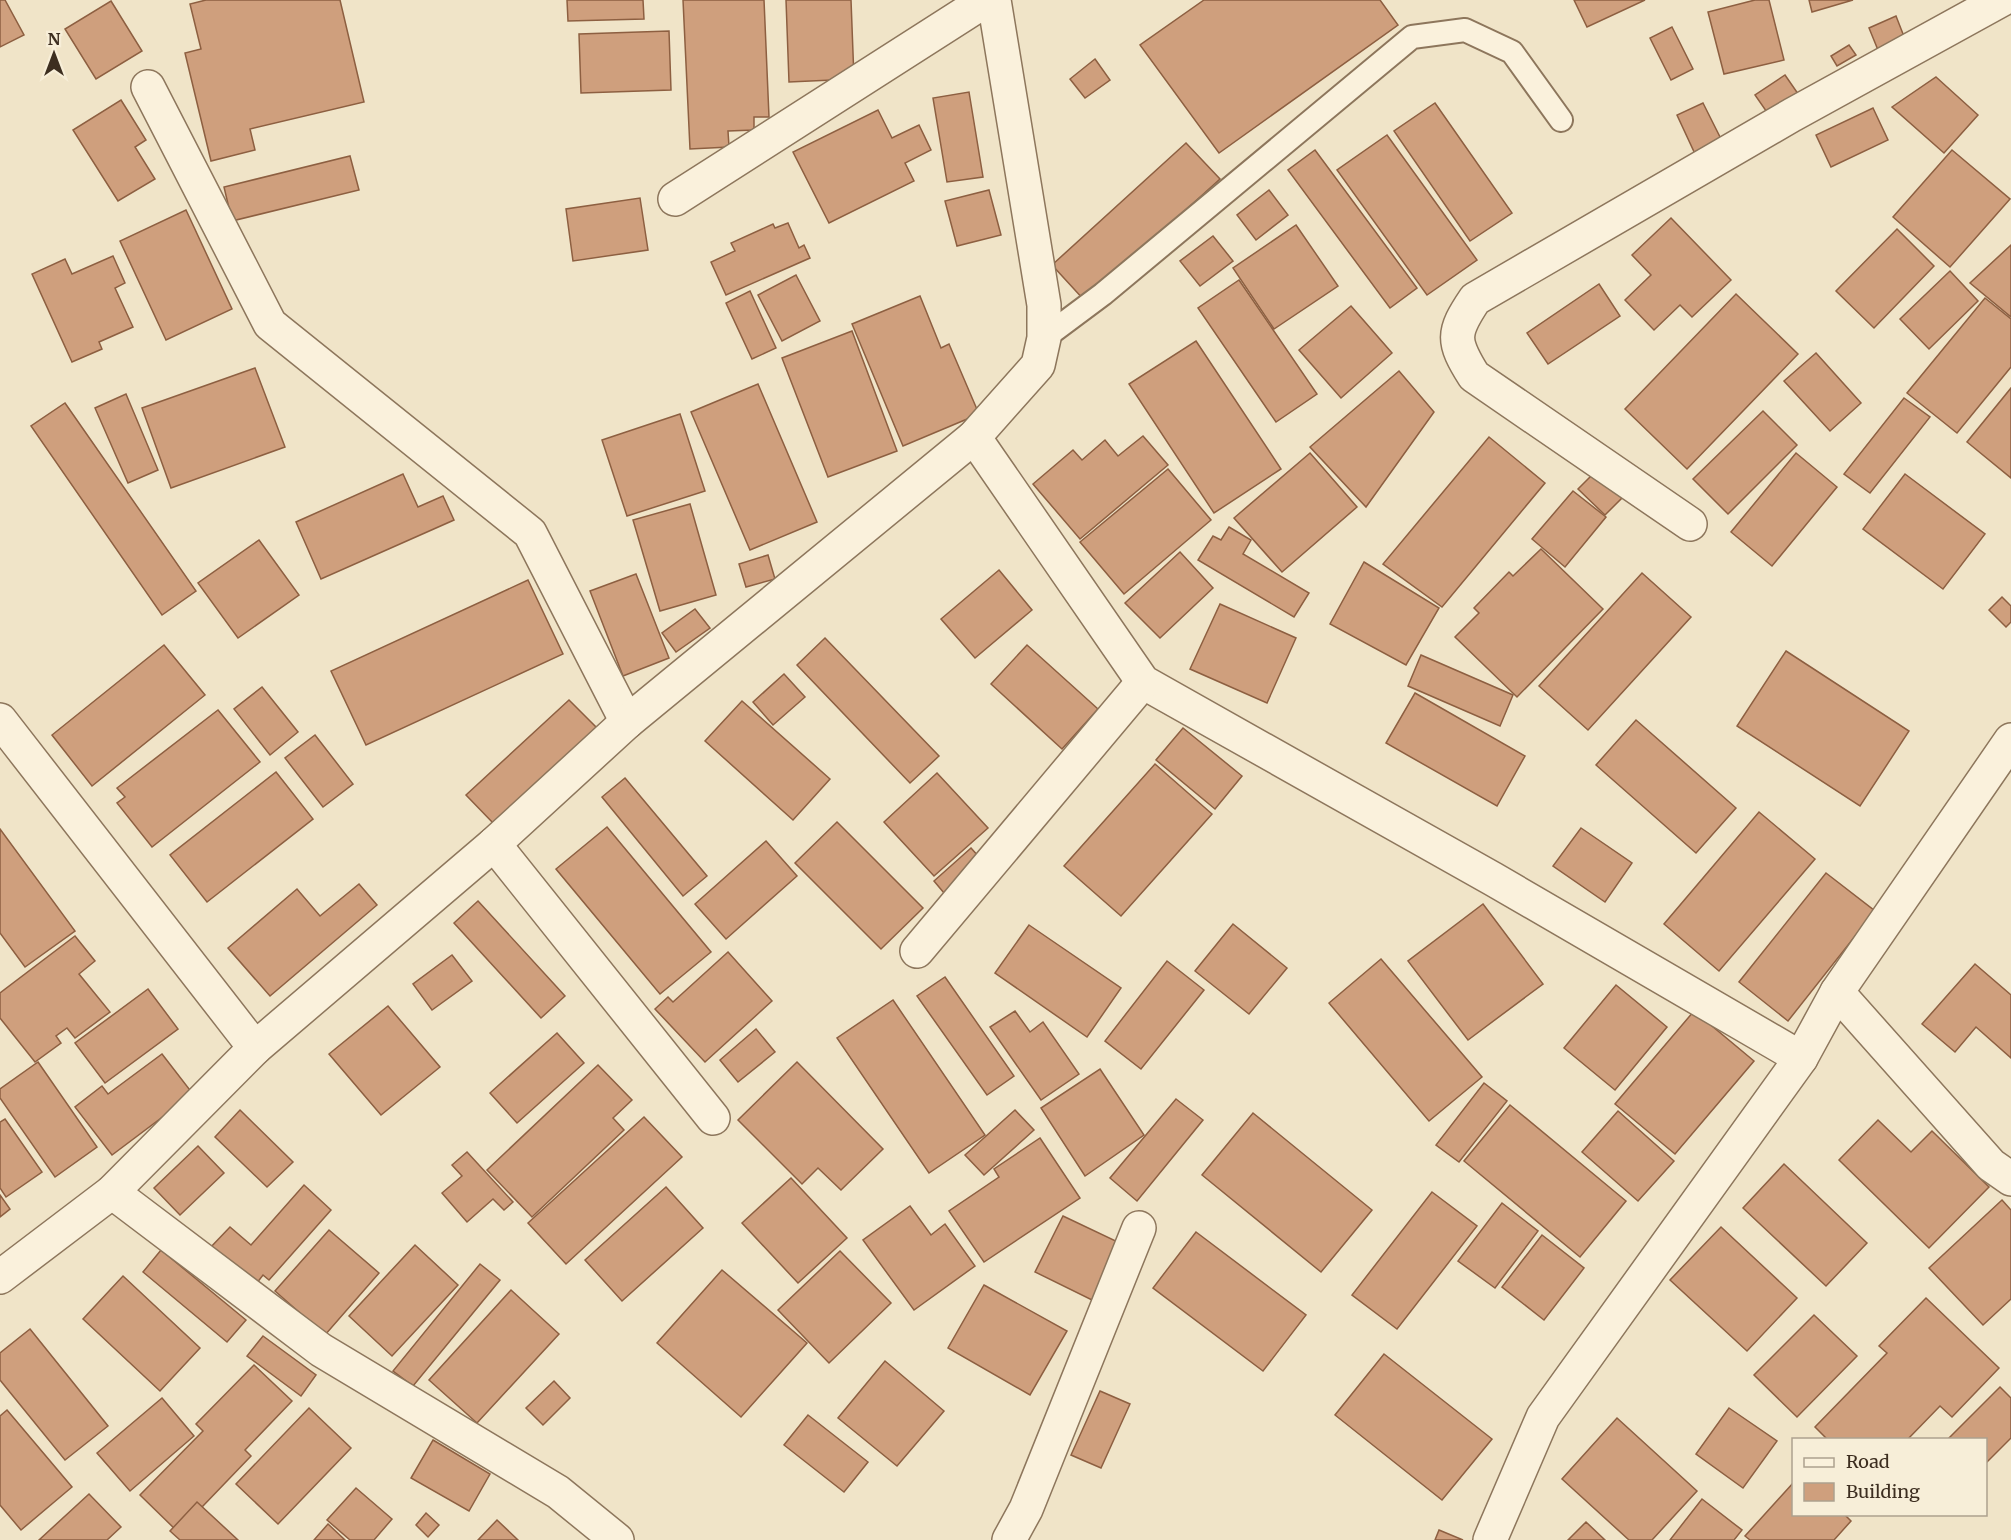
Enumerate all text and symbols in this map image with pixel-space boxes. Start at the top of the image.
north arrow [24,24,84,84]
text: N [48,29,61,49]
legend [1792,1438,1987,1516]
text: Road [1846,1450,1890,1473]
text: Building [1846,1480,1920,1503]

